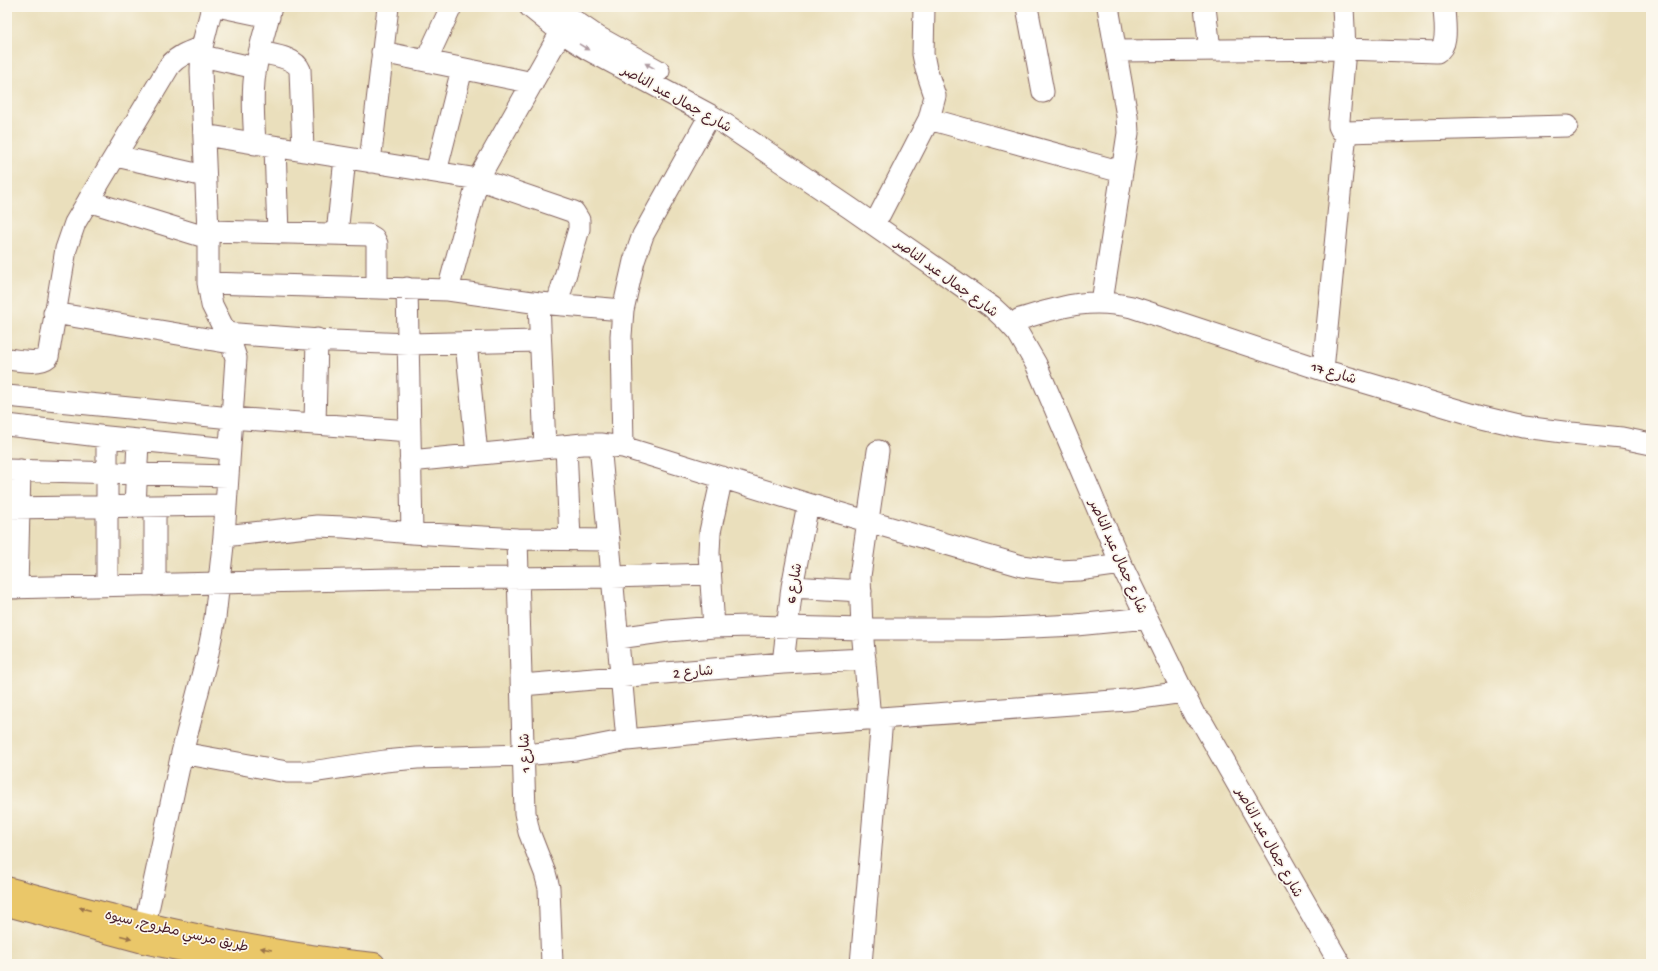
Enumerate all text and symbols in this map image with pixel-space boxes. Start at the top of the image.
one-way arrow [578,43,589,50]
street label: شارع جمال عبد الناصر [617,62,734,138]
one-way arrow [644,63,656,70]
street label: شارع جمال عبد الناصر [890,235,1000,322]
street label: شارع 17 [1308,359,1358,389]
street label: شارع جمال عبد الناصر [1083,496,1150,617]
street label: شارع 6 [784,562,807,605]
street label: شارع 2 [672,663,714,684]
street label: شارع 1 [517,733,536,774]
street label: شارع جمال عبد الناصر [1230,784,1305,901]
one-way arrow [78,905,91,911]
street label: طريق مرسي مطروح, سيوه [102,908,250,959]
one-way arrow [119,935,132,941]
one-way arrow [260,946,272,952]

